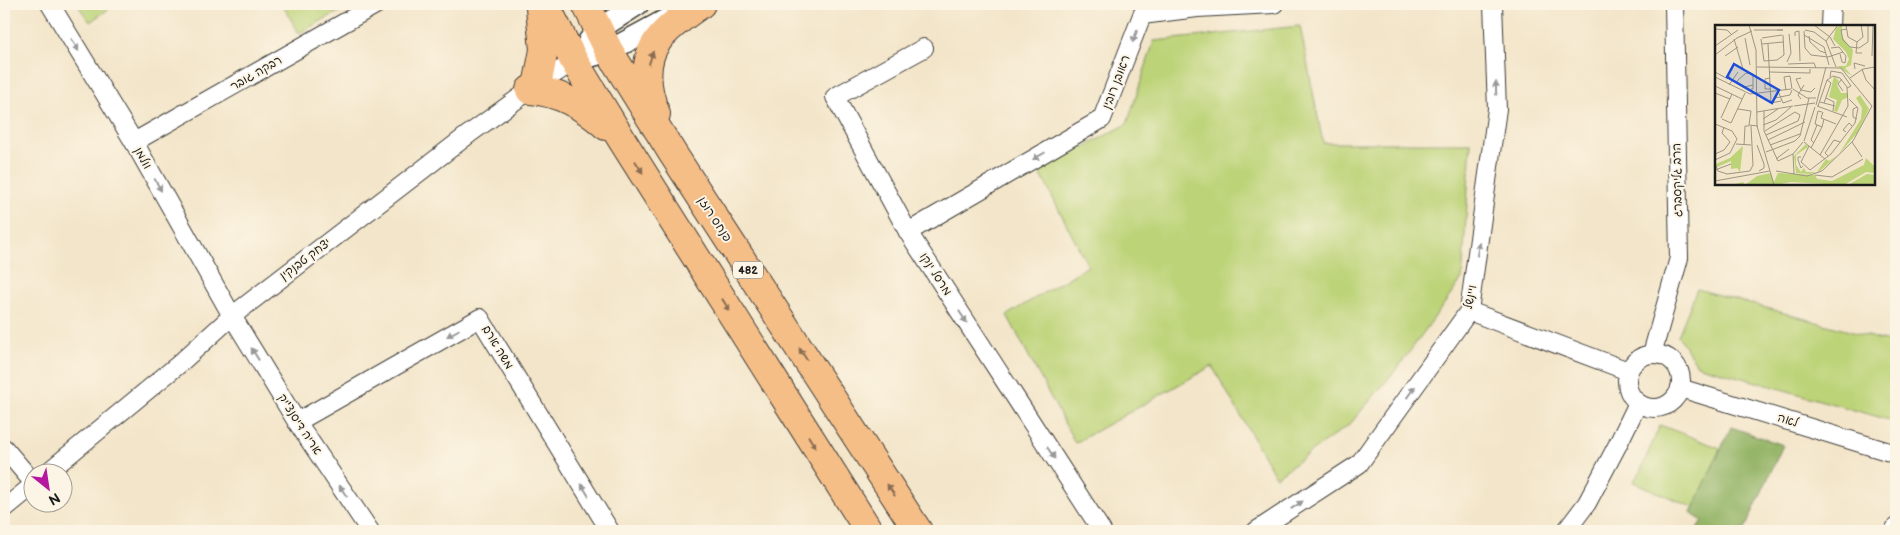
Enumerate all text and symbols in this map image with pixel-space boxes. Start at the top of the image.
inset map [1715,25,1875,185]
one-way arrow [1130,29,1138,43]
one-way arrow [71,39,80,52]
one-way arrow [647,50,655,65]
street label: רבקה גובר [228,53,285,94]
street label: ראובן רובין [1099,53,1134,111]
one-way arrow [1492,80,1500,96]
street label: הרב גליקסברג [1669,143,1686,217]
street label: וולמן [131,145,155,172]
one-way arrow [1032,151,1045,160]
one-way arrow [634,161,643,174]
one-way arrow [154,178,163,192]
street label: פנחס רוזן [694,194,735,245]
street label: יצחק טבנקין [277,235,334,283]
one-way arrow [1474,241,1482,257]
street label: מרסל ינקו [916,250,955,299]
road number: 482 [733,262,763,278]
street label: ויינשל [1461,284,1480,311]
one-way arrow [721,298,730,311]
one-way arrow [958,310,968,323]
street label: משה ארם [479,322,517,372]
one-way arrow [446,329,460,337]
one-way arrow [798,347,808,361]
one-way arrow [251,348,260,361]
one-way arrow [1406,385,1416,399]
street label: אריה דיסנצ'יק [274,391,325,458]
street label: לאה [1776,410,1801,431]
one-way arrow [808,435,817,449]
one-way arrow [1047,446,1056,460]
north arrow [22,462,72,512]
one-way arrow [580,483,589,496]
one-way arrow [338,484,348,497]
one-way arrow [886,484,896,497]
text: N [45,489,63,509]
one-way arrow [1290,500,1304,509]

